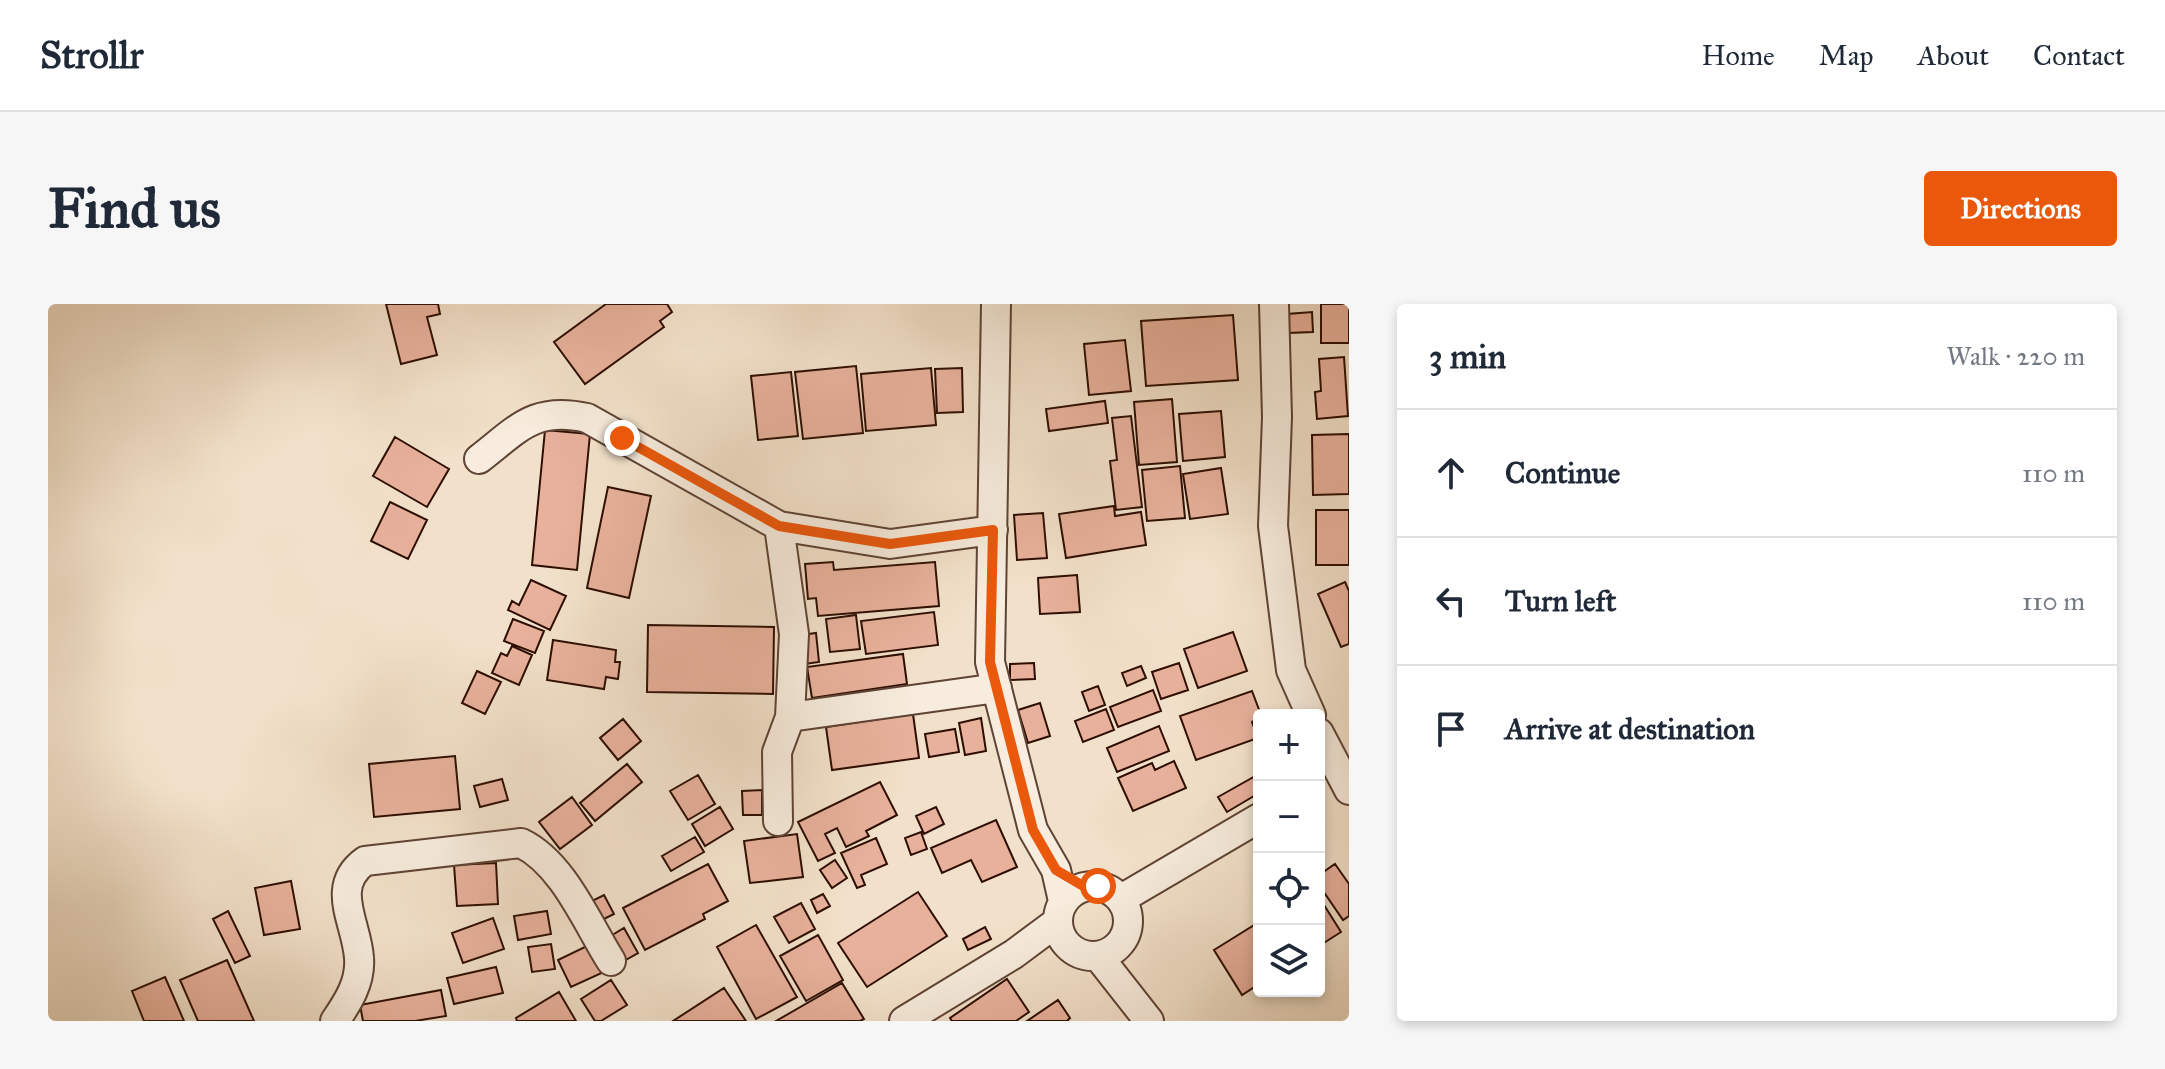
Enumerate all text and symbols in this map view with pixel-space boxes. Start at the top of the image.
text: Strollr [40,32,143,78]
text: Home [1702,38,1775,73]
text: Map [1819,38,1873,73]
text: About [1917,38,1989,73]
text: Contact [2033,38,2125,73]
button: Directions [1924,171,2117,246]
text: Find us [48,174,221,242]
text: 3 min [1429,336,1506,377]
text: Walk · 220 m [1946,340,2085,372]
route end [604,420,640,456]
icon: ahead [1429,451,1473,495]
text: Continue [1505,455,1620,491]
text: 110 m [2022,457,2085,489]
icon: left [1429,579,1473,623]
text: Turn left [1505,583,1616,619]
text: 110 m [2022,585,2085,617]
icon: arrive [1429,707,1473,751]
map controls [1253,709,1325,997]
button: + [1253,709,1325,781]
text: Arrive at destination [1505,711,1755,747]
button: − [1253,781,1325,853]
button: locate [1253,853,1325,925]
route start [1080,868,1116,904]
button: layers [1253,925,1325,997]

